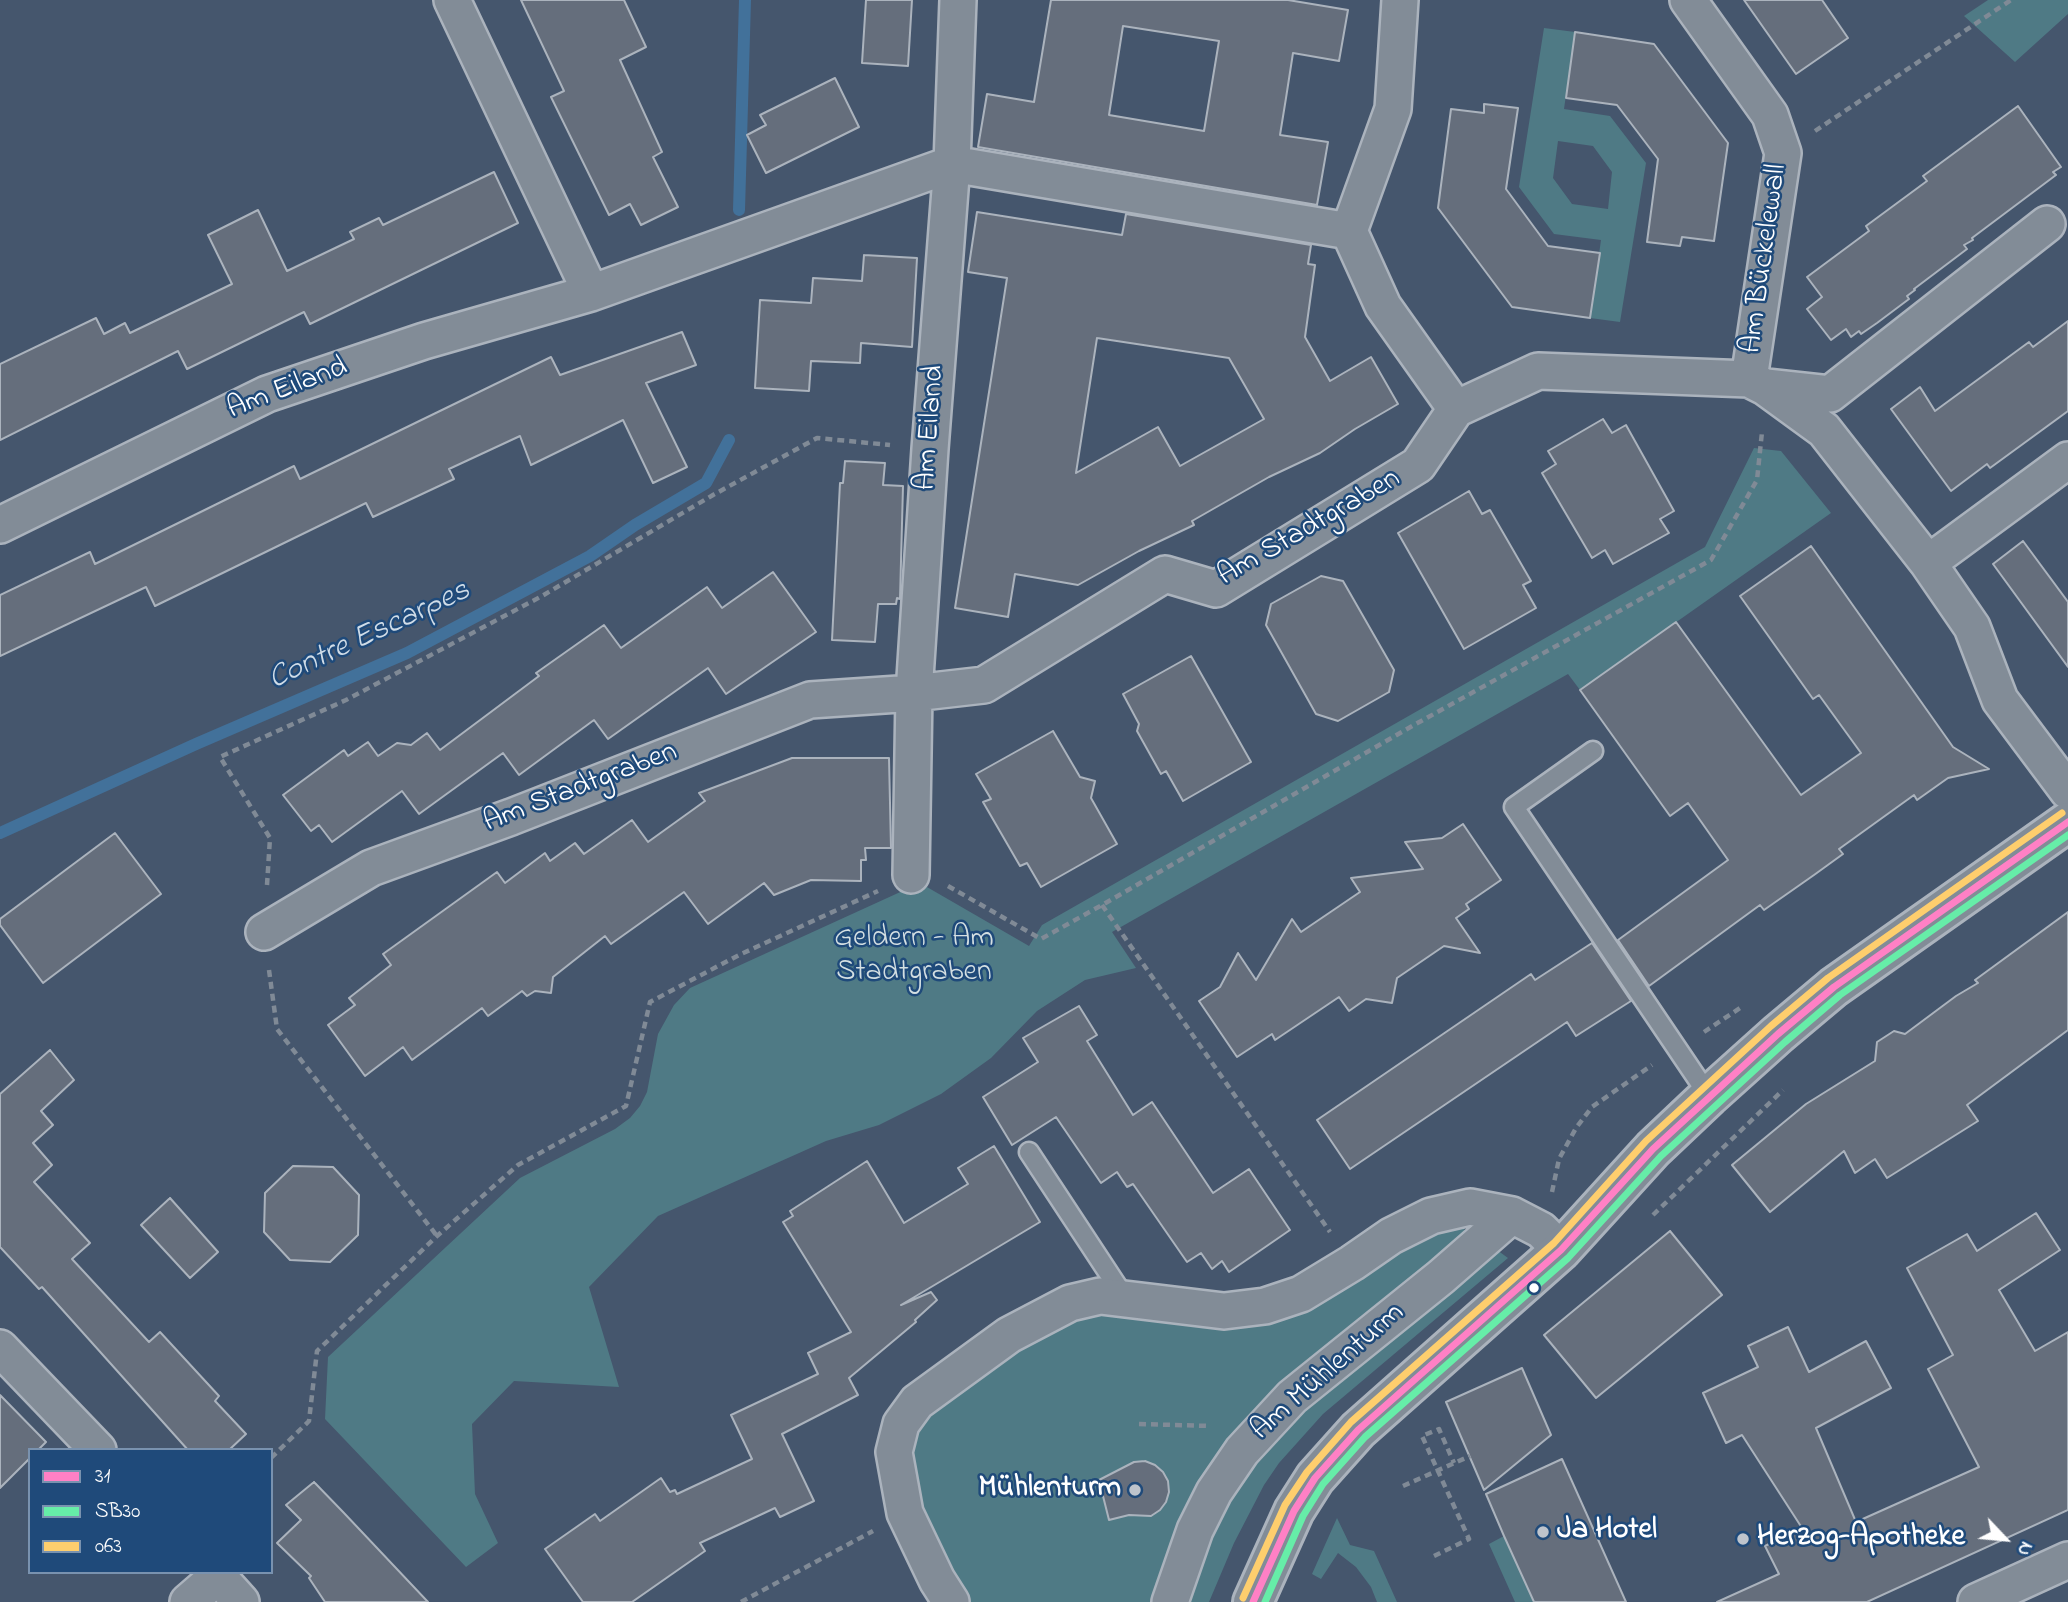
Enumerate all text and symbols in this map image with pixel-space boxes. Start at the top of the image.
street label: Am Bückelewall [1735,162,1797,356]
street label: Am Eiland [223,351,353,429]
street label: Am Eiland [910,364,954,492]
street label: Am Stadtgraben [1212,462,1408,596]
water label: Contre Escarpes [263,574,477,700]
street label: Am Stadtgraben [479,735,683,843]
park label: Geldern - Am Stadtgraben [834,922,994,992]
unlabelled marker [1527,1281,1541,1295]
street label: Am Mühlenturm [1245,1297,1413,1449]
legend [28,1448,273,1574]
text: 31 [95,1462,110,1492]
place label: Mühlenturm [978,1472,1121,1508]
marker: Mühlenturm [1127,1482,1143,1498]
text: SB30 [95,1497,140,1527]
north arrow [1970,1504,2040,1574]
place label: Ja Hotel [1557,1514,1657,1550]
place label: Herzog-Apotheke [1757,1521,1965,1557]
marker: Ja Hotel [1535,1524,1551,1540]
marker: Herzog-Apotheke [1735,1531,1751,1547]
text: 063 [95,1532,122,1562]
text: N [2009,1537,2039,1560]

